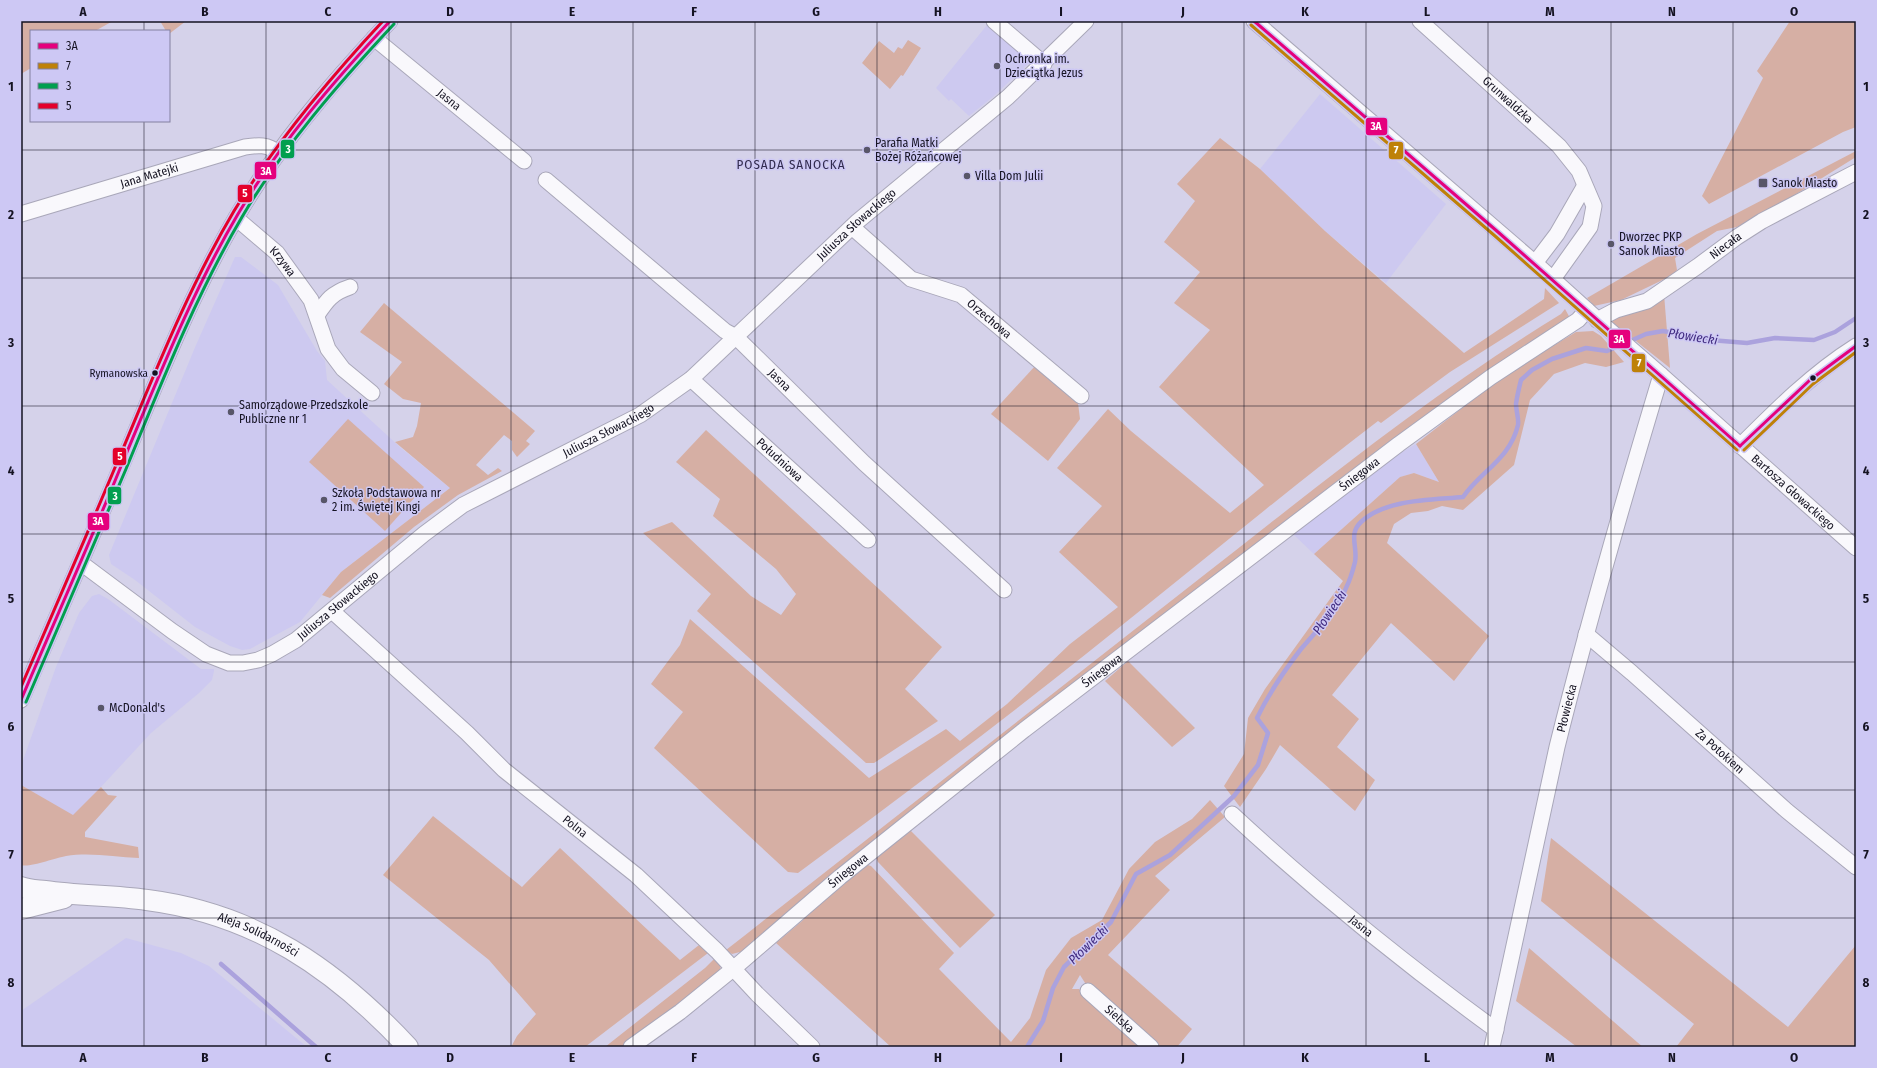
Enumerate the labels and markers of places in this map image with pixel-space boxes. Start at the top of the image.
place label: Ochronka im. Dzieciątka Jezus [1005,52,1083,80]
marker: Ochronka im. Dzieciątka Jezus [992,61,1002,71]
place label: Parafia Matki Bożej Różańcowej [875,136,962,164]
marker: Parafia Matki Bożej Różańcowej [862,145,872,155]
place label: Villa Dom Julii [975,169,1043,183]
marker: Villa Dom Julii [962,171,972,181]
place label: Sanok Miasto [1772,176,1837,190]
marker: Sanok Miasto [1757,177,1769,189]
place label: Dworzec PKP Sanok Miasto [1619,230,1684,258]
marker: Dworzec PKP Sanok Miasto [1606,239,1616,249]
place label: Rymanowska [89,367,148,380]
marker: Rymanowska [150,368,160,378]
unlabelled marker [1808,373,1818,383]
place label: Samorządowe Przedszkole Publiczne nr 1 [239,398,368,426]
marker: Samorządowe Przedszkole Publiczne nr 1 [226,407,236,417]
place label: Szkoła Podstawowa nr 2 im. Świętej Kingi [332,486,442,514]
marker: Szkoła Podstawowa nr 2 im. Świętej Kingi [319,495,329,505]
place label: McDonald's [109,701,165,715]
marker: McDonald's [96,703,106,713]

